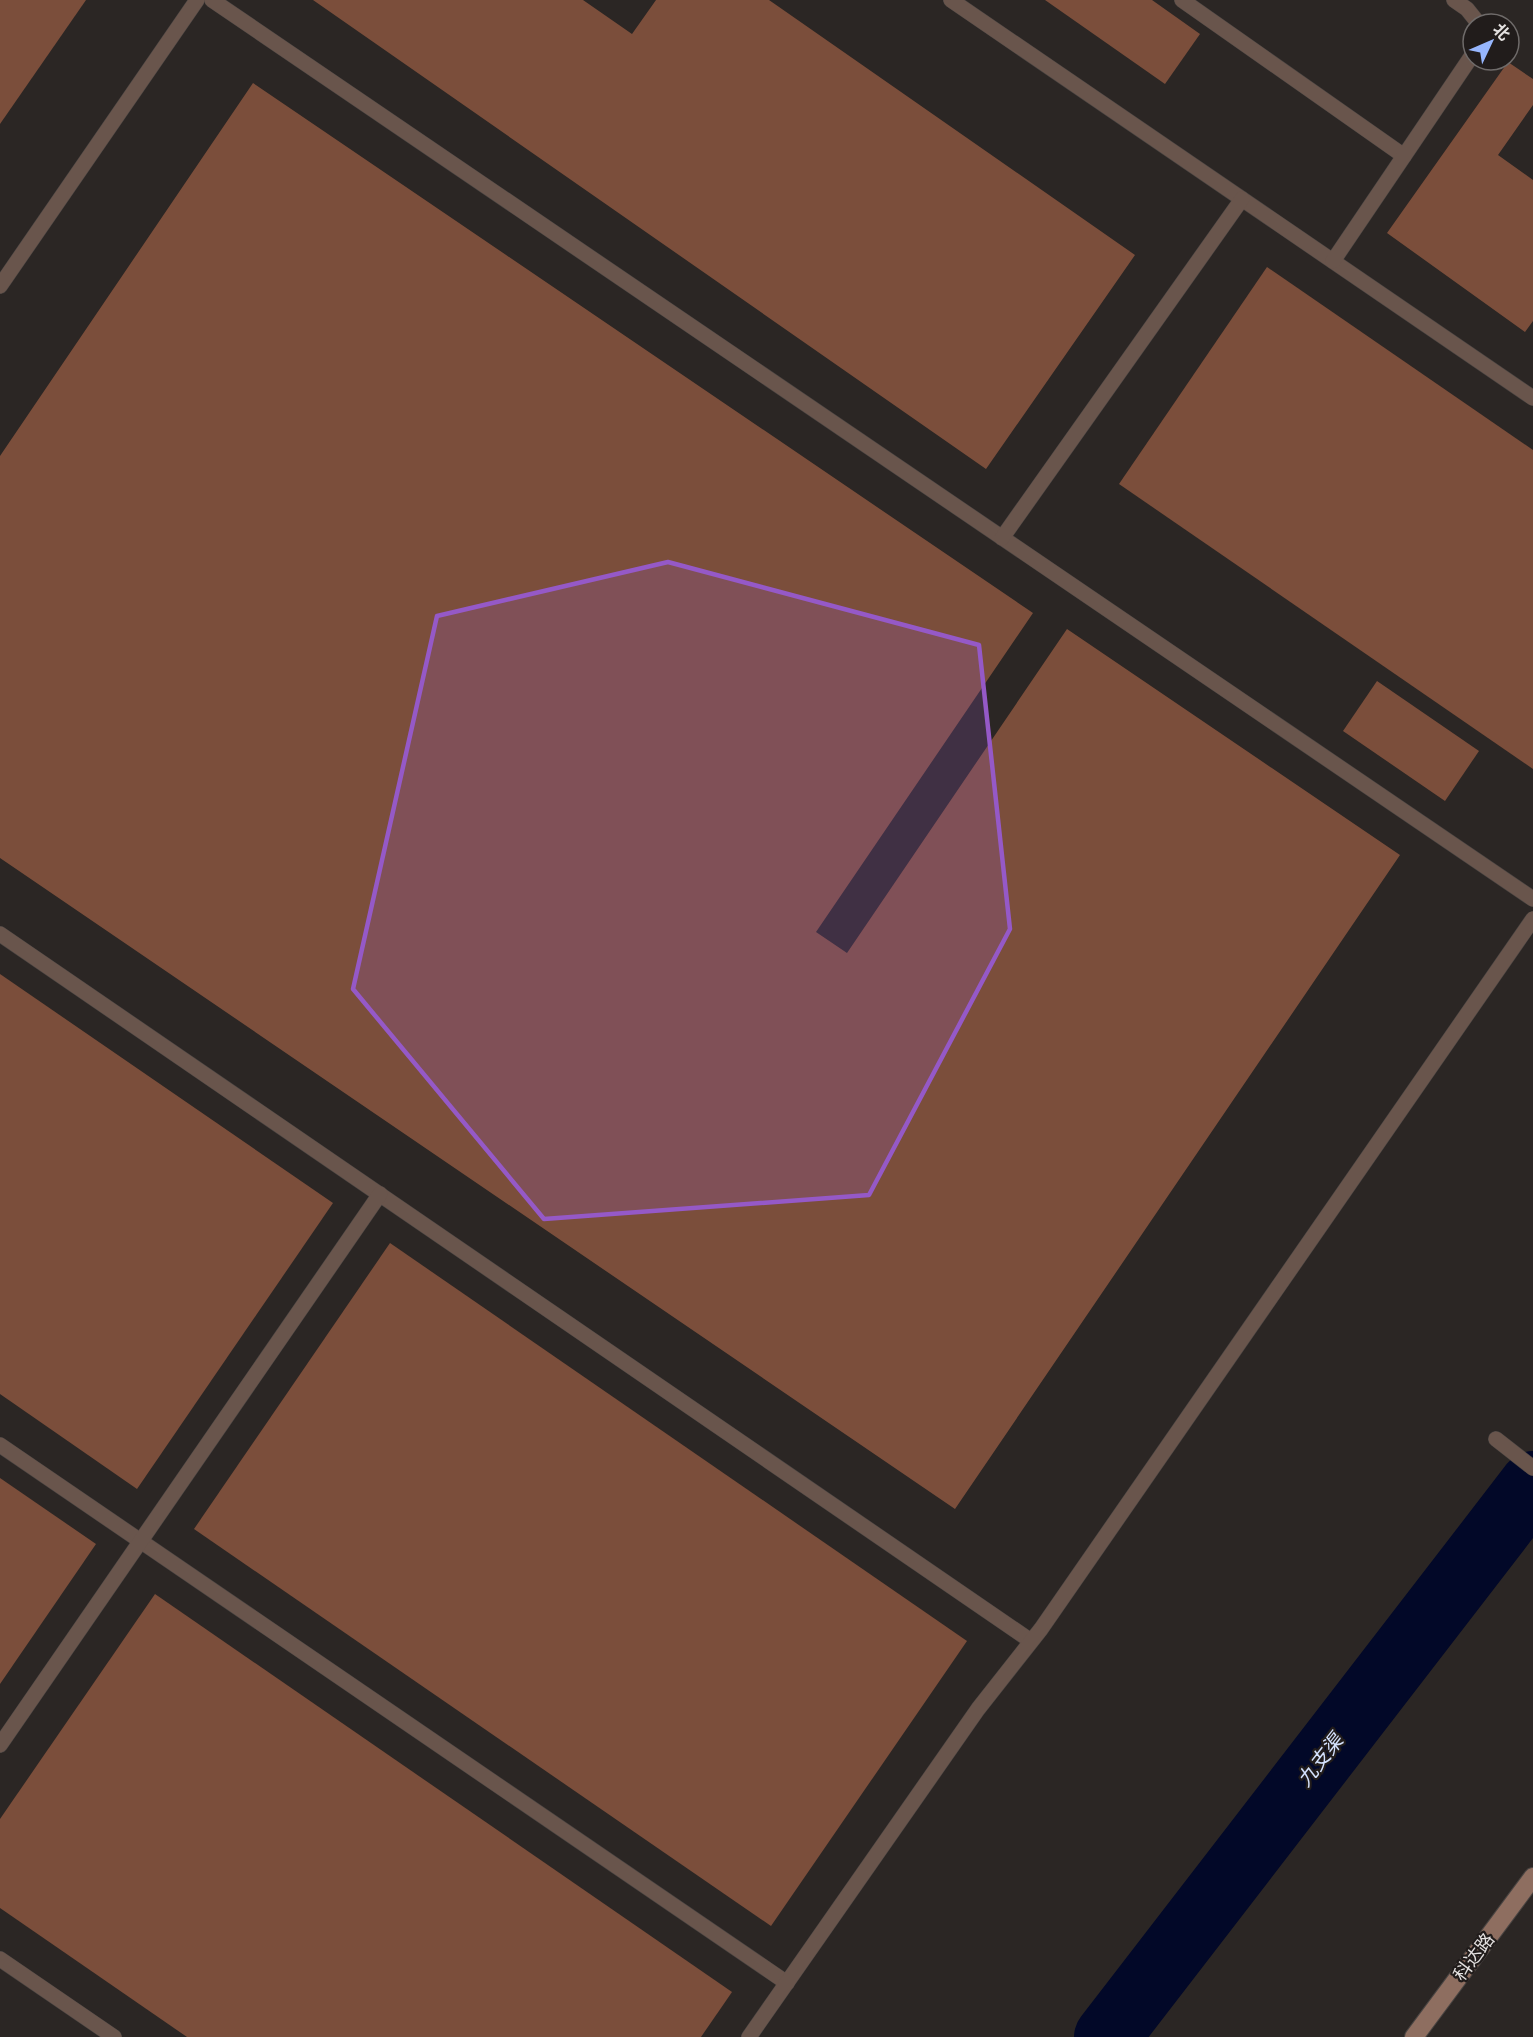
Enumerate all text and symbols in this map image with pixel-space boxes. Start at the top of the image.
north arrow [1461,12,1521,72]
text: 北 [1488,20,1514,45]
water label: 九支渠 [1292,1727,1351,1792]
street label: 科达路 [1449,1929,1499,1985]

